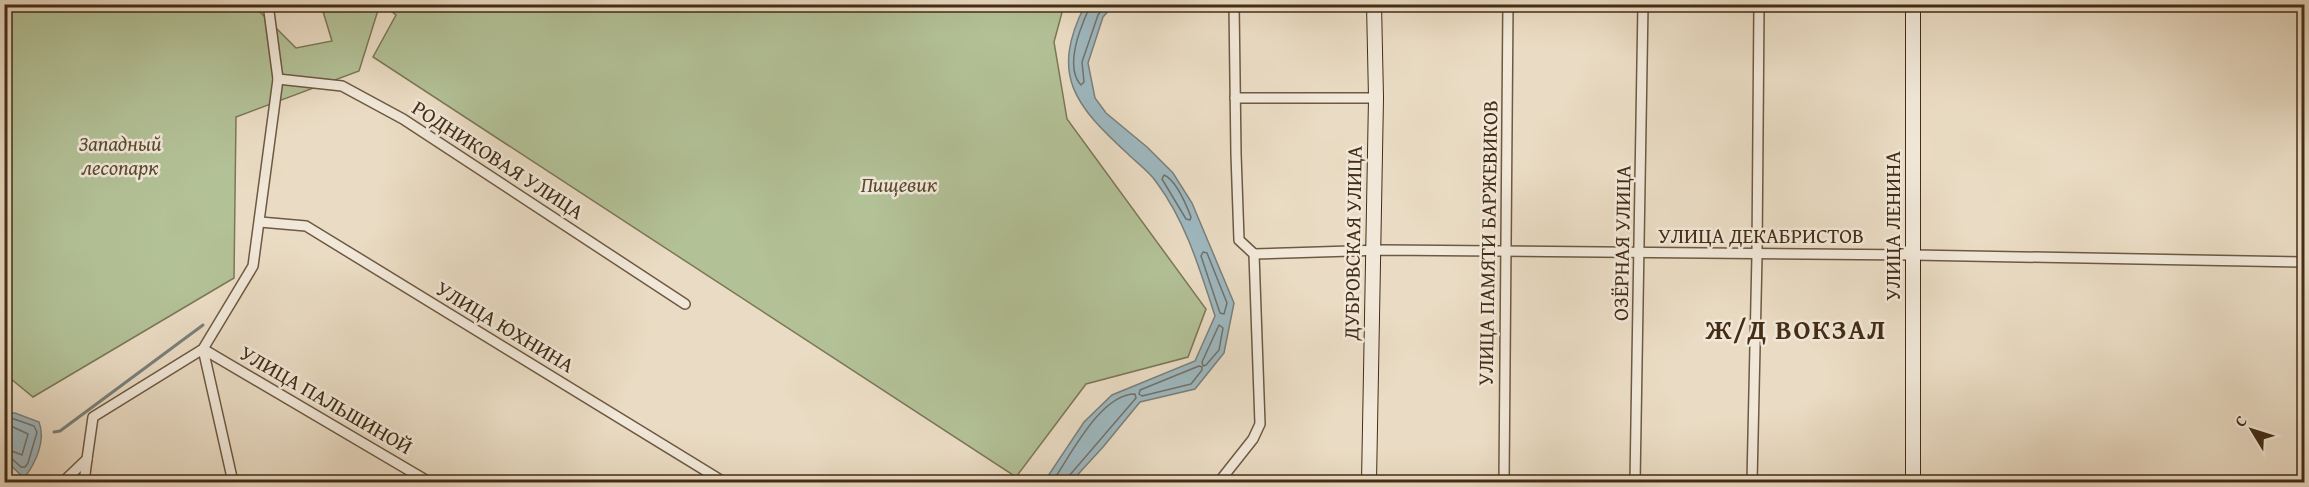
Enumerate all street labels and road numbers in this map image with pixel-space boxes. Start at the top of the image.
street label: РОДНИКОВАЯ УЛИЦА [406,92,591,227]
street label: УЛИЦА ПАМЯТИ БАРЖЕВИКОВ [1470,100,1505,386]
street label: ДУБРОВСКАЯ УЛИЦА [1335,145,1370,342]
street label: УЛИЦА ЛЕНИНА [1877,151,1908,301]
street label: ОЗЁРНАЯ УЛИЦА [1605,165,1638,321]
street label: УЛИЦА ДЕКАБРИСТОВ [1658,220,1864,251]
street label: УЛИЦА ЮХНИНА [430,273,581,380]
street label: УЛИЦА ПАЛЬШИНОЙ [234,337,418,462]

